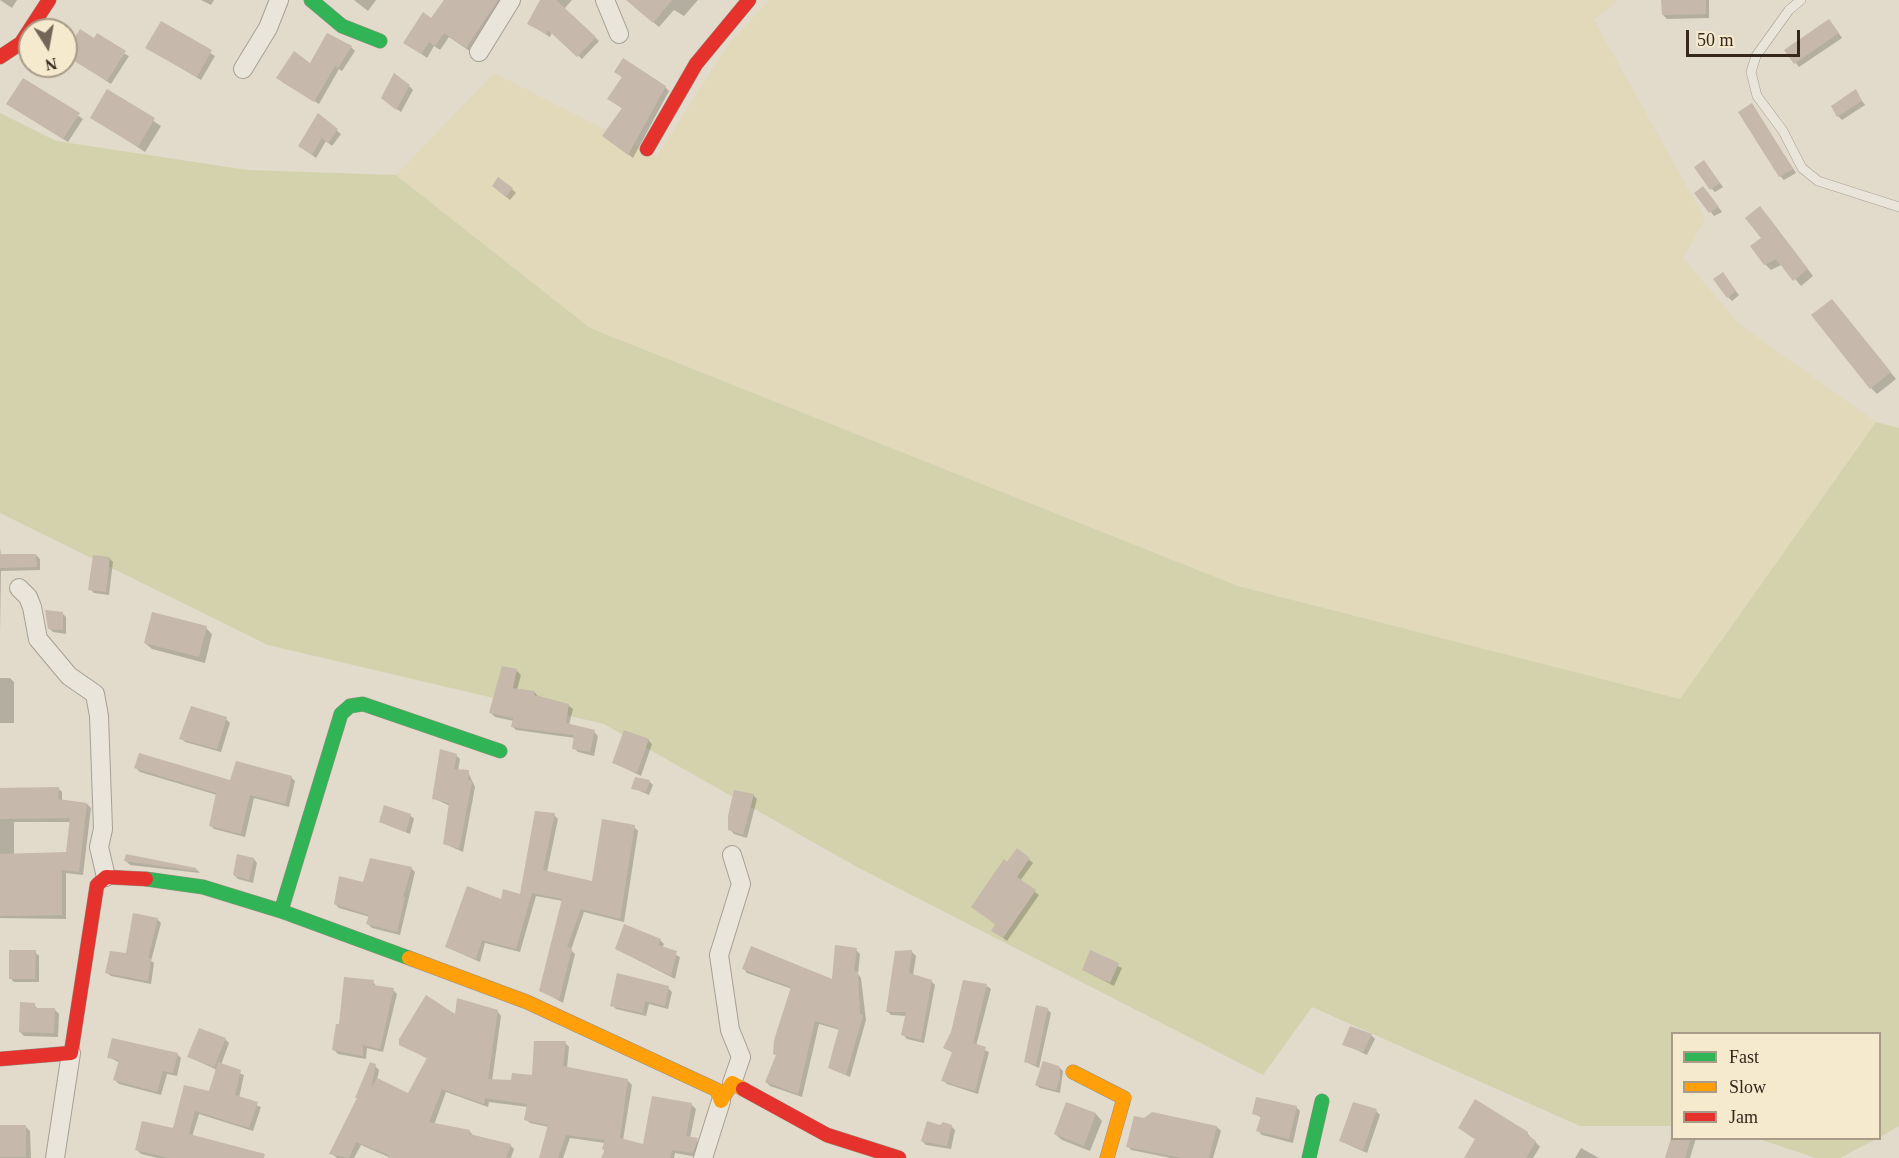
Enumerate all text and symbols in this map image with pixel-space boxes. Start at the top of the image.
north arrow [18,18,78,78]
scale bar [1689,18,1803,56]
text: 50 m [1697,30,1734,50]
text: N [44,55,58,74]
legend [1671,1032,1881,1140]
text: Fast [1729,1047,1759,1067]
text: Slow [1729,1077,1766,1097]
text: Jam [1729,1107,1758,1127]

